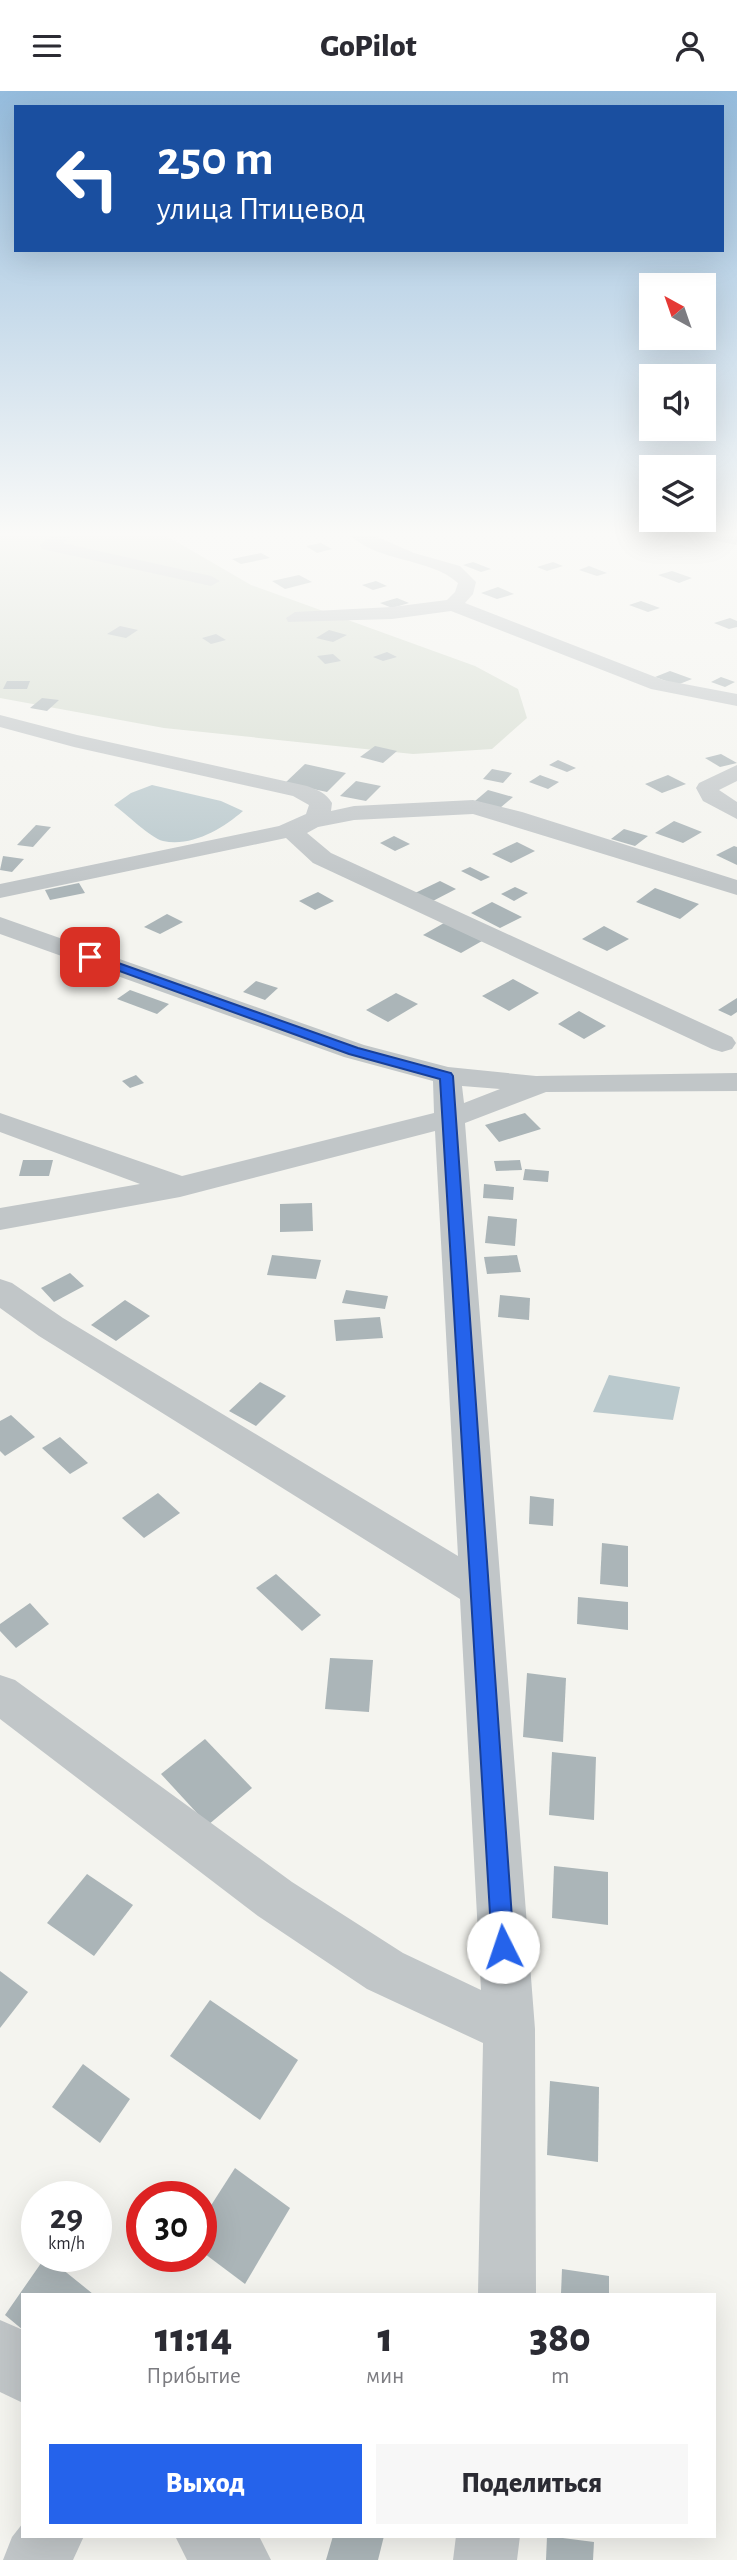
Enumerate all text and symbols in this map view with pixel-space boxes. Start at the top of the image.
icon: menu [28,27,66,65]
icon: person [671,27,709,65]
text: GoPilot [320,30,417,62]
icon: left [42,133,133,224]
text: 250 m [157,135,274,184]
text: улица Птицевод [157,193,365,225]
north arrow [639,273,716,350]
map controls [639,273,716,532]
button: sound [639,364,716,441]
button: layers [639,455,716,532]
pin [60,927,120,987]
icon: arrive [71,938,109,976]
position arrow [466,1910,540,1984]
speed limit sign: 30 [126,2181,217,2272]
text: 29 [50,2200,83,2235]
text: km/h [48,2235,85,2253]
text: 11:14 [155,2317,232,2359]
text: 1 [377,2317,393,2359]
text: 380 [529,2317,591,2359]
text: Прибытие [146,2365,241,2388]
text: мин [366,2365,404,2388]
text: m [551,2365,569,2388]
button: Выход [49,2444,362,2524]
button: Поделиться [376,2444,688,2524]

